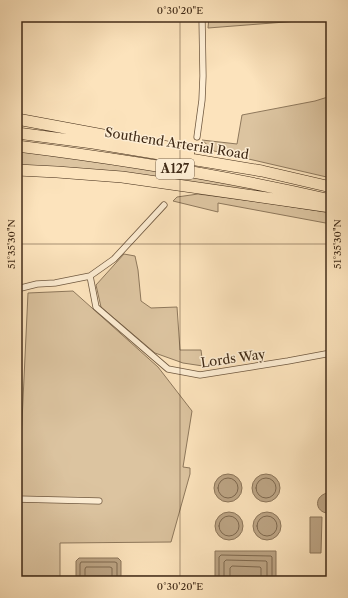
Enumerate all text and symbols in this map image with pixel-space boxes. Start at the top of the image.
text: 0°30'20"E [157,4,203,17]
street label: Southend Arterial Road [104,124,250,162]
road number: A127 [156,159,194,179]
text: 51°35'30"N [5,219,18,269]
text: 51°35'30"N [331,219,344,269]
street label: Lords Way [200,345,267,370]
text: 0°30'20"E [157,580,203,593]

